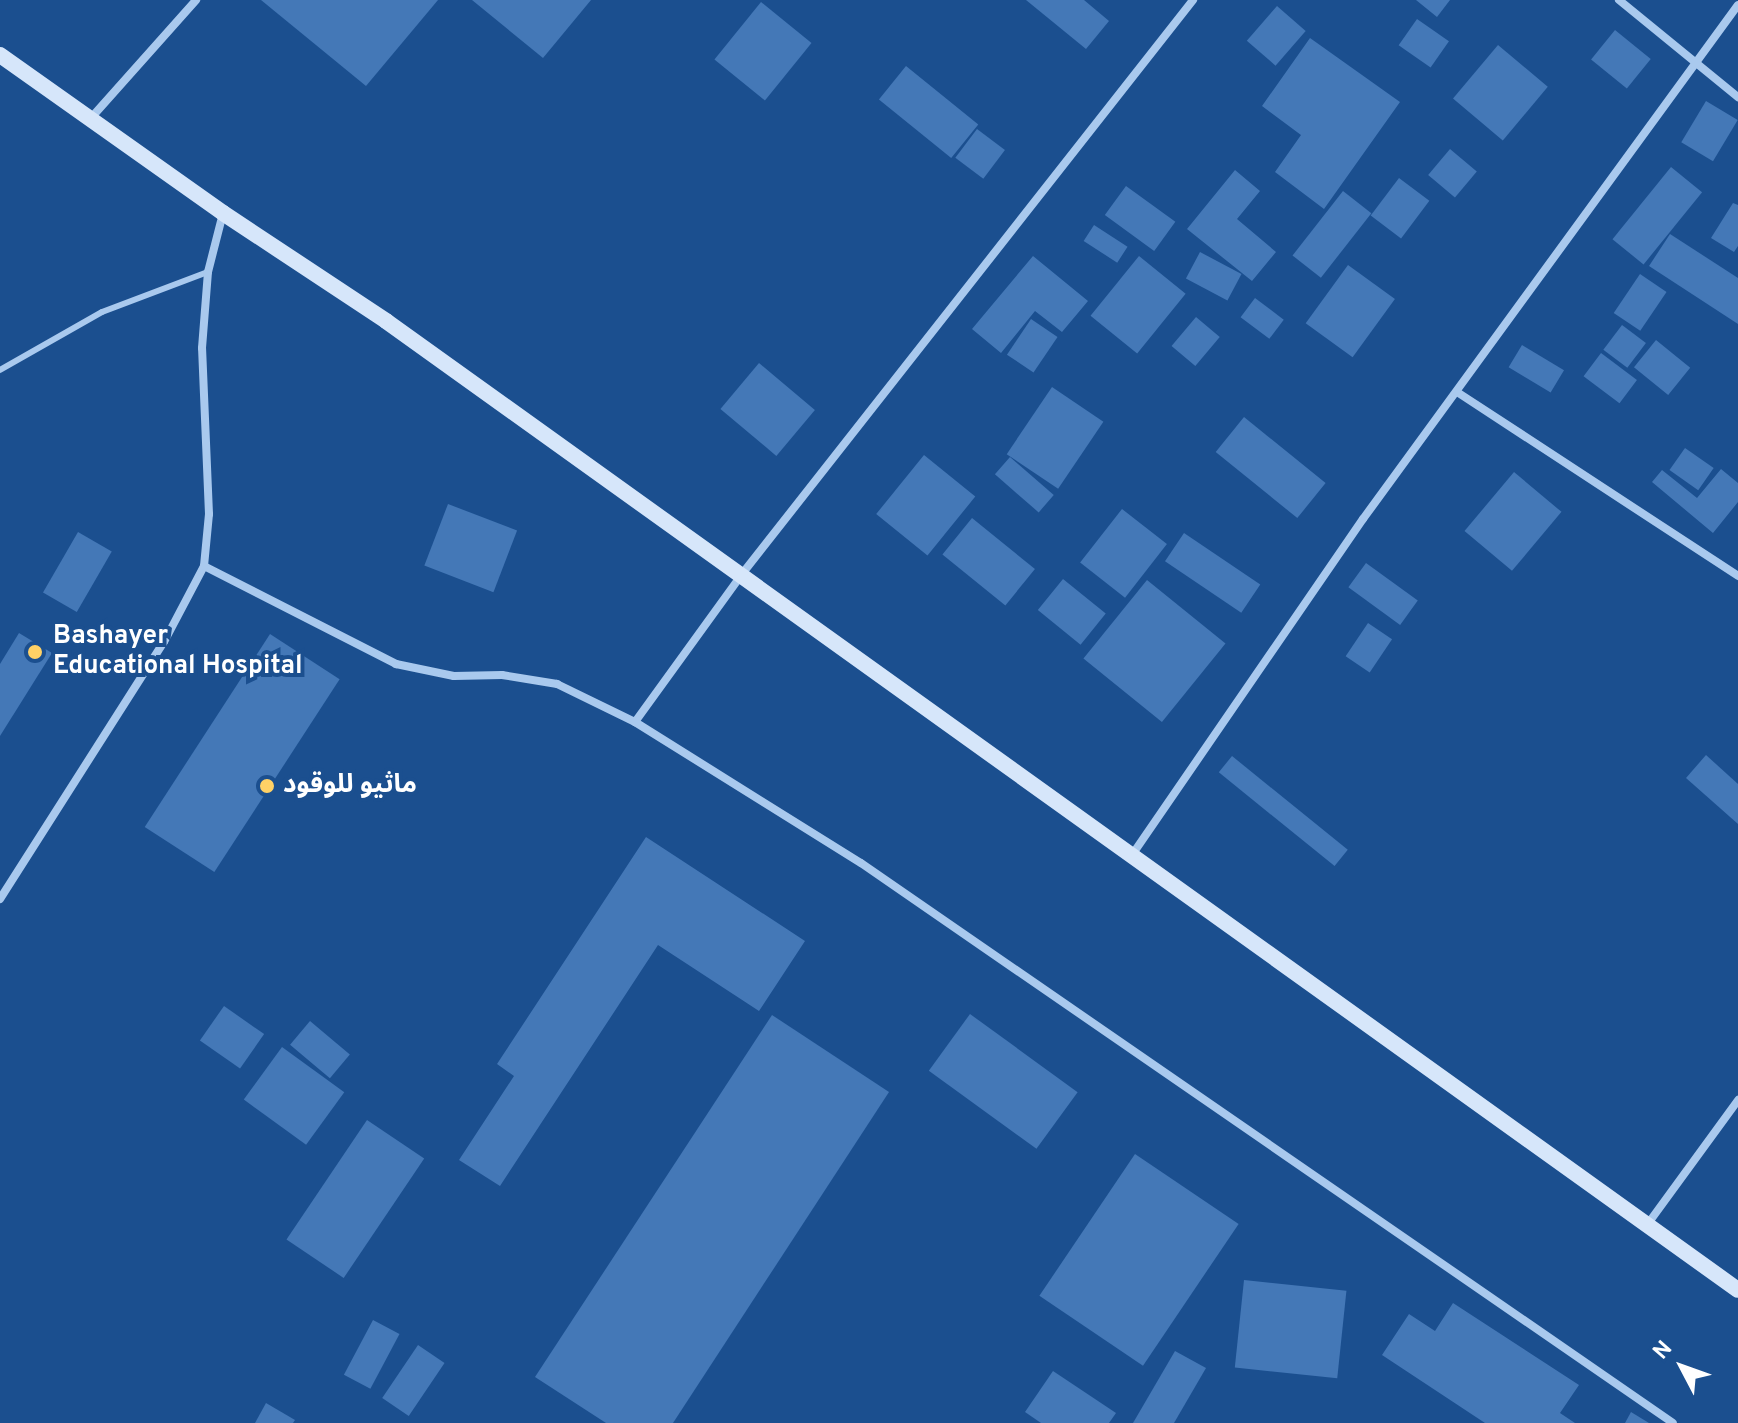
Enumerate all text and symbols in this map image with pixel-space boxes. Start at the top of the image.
place label: Bashayer Educational Hospital [53,621,303,682]
marker: Bashayer Educational Hospital [24,641,46,663]
place label: ماثيو للوقود [283,770,417,802]
marker: ماثيو للوقود [258,777,276,795]
north arrow [1642,1327,1722,1407]
text: N [1648,1336,1679,1366]

